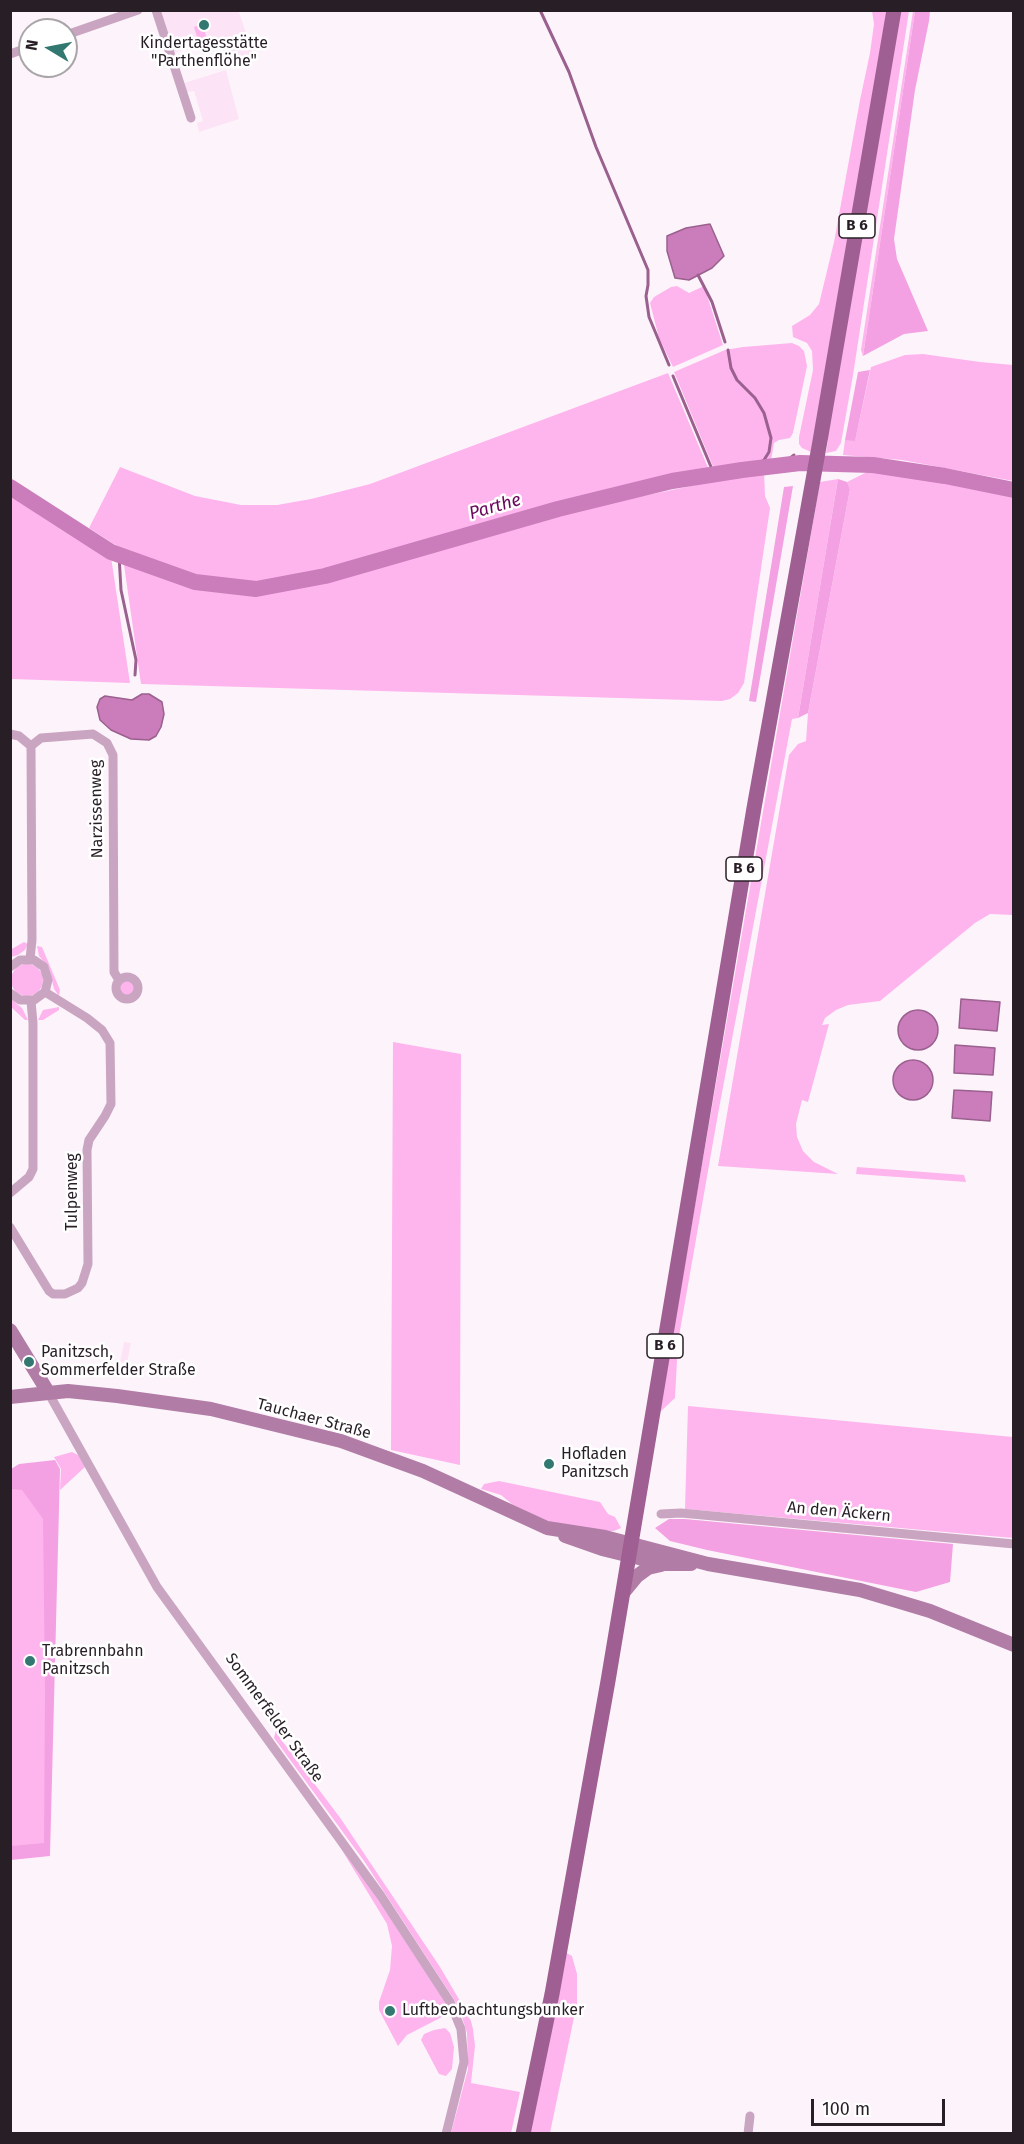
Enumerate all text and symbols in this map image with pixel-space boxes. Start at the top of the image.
north arrow [18,18,78,78]
marker: Kindertagesstätte "Parthenflöhe" [197,18,211,32]
place label: Kindertagesstätte "Parthenflöhe" [140,34,268,72]
text: N [21,38,42,52]
road number: B 6 [839,214,875,238]
water label: Parthe [467,489,523,525]
street label: Narzissenweg [87,760,107,858]
road number: B 6 [726,857,762,881]
street label: Tulpenweg [63,1153,83,1231]
road number: B 6 [647,1334,683,1358]
place label: Panitzsch, Sommerfelder Straße [41,1343,196,1381]
marker: Panitzsch, Sommerfelder Straße [22,1355,36,1369]
street label: Tauchaer Straße [255,1395,373,1443]
place label: Hofladen Panitzsch [561,1445,629,1483]
marker: Hofladen Panitzsch [542,1457,556,1471]
street label: An den Äckern [786,1498,892,1526]
place label: Trabrennbahn Panitzsch [42,1642,144,1680]
street label: Sommerfelder Straße [221,1650,327,1786]
marker: Trabrennbahn Panitzsch [23,1654,37,1668]
place label: Luftbeobachtungsbunker [402,2001,584,2021]
marker: Luftbeobachtungsbunker [383,2004,397,2018]
scale bar [814,2087,948,2125]
text: 100 m [822,2098,870,2120]

